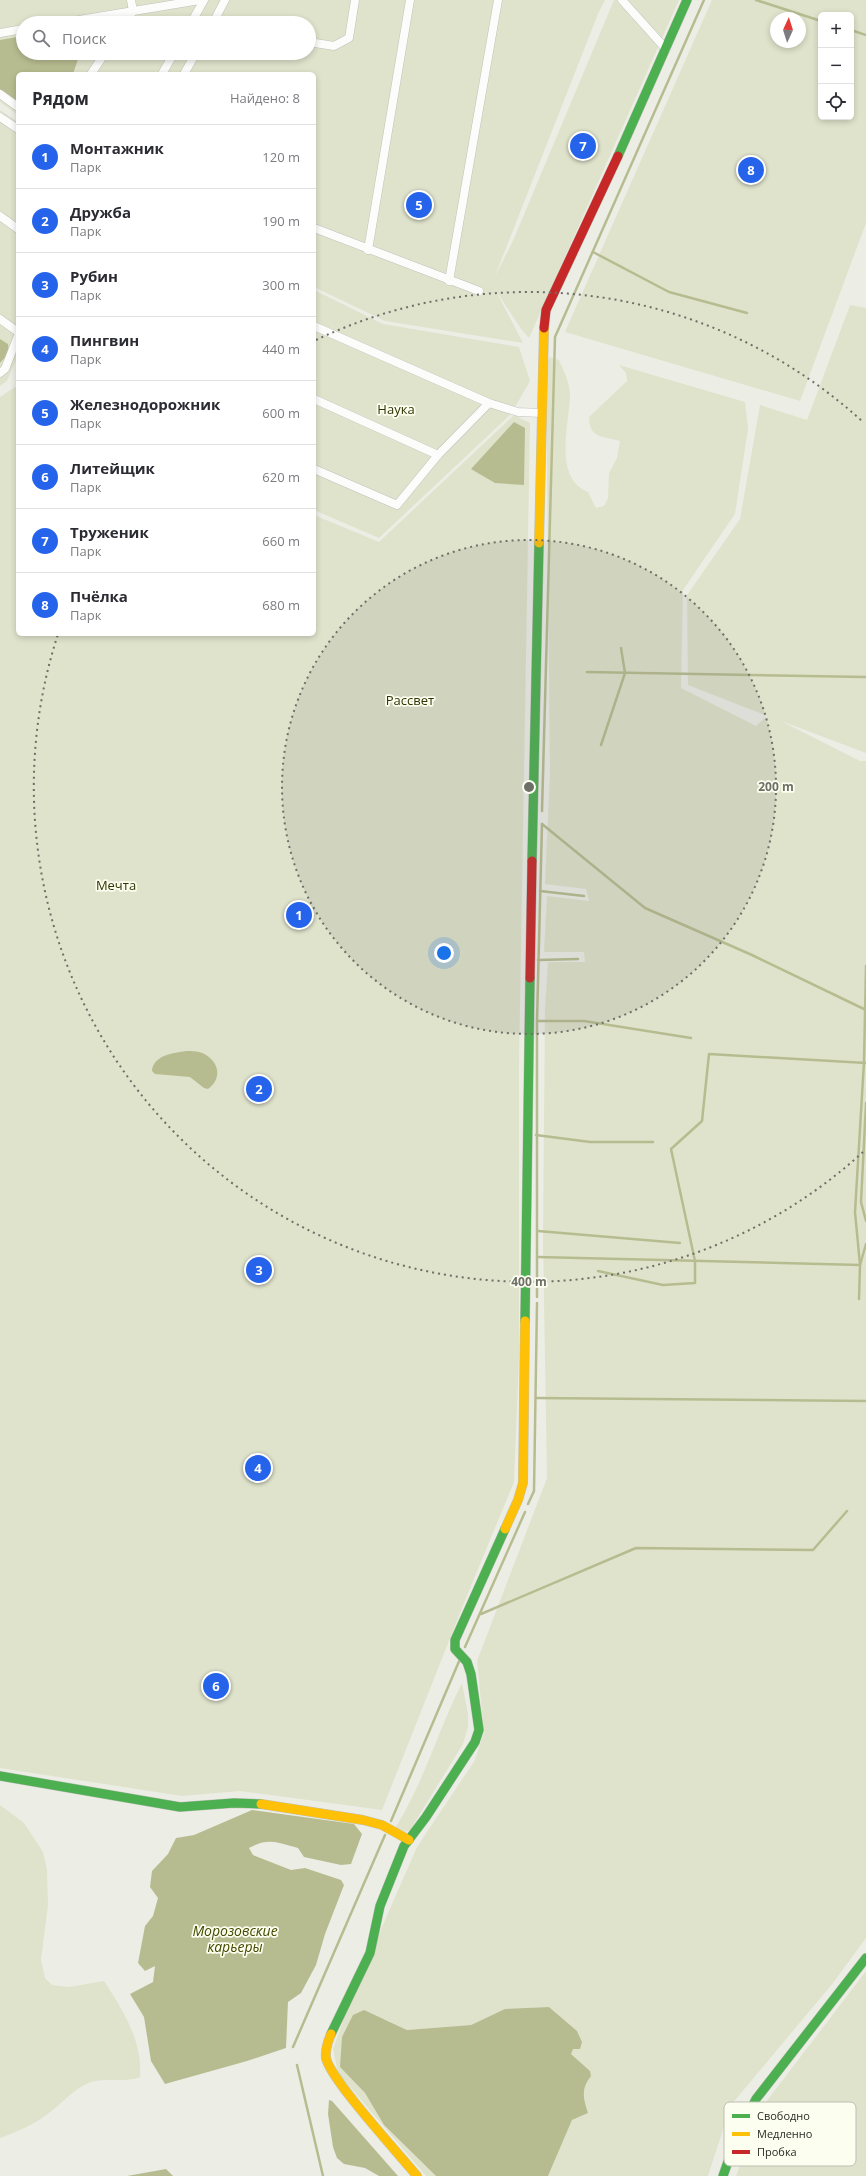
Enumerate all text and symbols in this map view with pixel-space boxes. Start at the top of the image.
north arrow [770,12,806,48]
map controls [818,12,854,120]
button: + [818,12,854,48]
search box [16,16,316,60]
icon: search [30,27,52,49]
text: Поиск [62,28,106,48]
button: − [818,48,854,84]
button: locate [818,84,854,120]
text: Рядом [32,87,89,110]
text: Найдено: 8 [230,89,300,107]
pin: 7 [570,131,596,161]
text: Монтажник [70,138,164,158]
text: 1 [41,148,49,166]
text: 120 m [262,148,300,166]
pin: 8 [738,155,764,185]
text: Парк [70,158,101,176]
pin: 5 [406,190,432,220]
text: Дружба [70,202,131,222]
text: 2 [41,212,49,230]
text: 190 m [262,212,300,230]
text: Парк [70,222,101,240]
text: Рубин [70,266,118,286]
text: 3 [41,276,49,294]
text: 300 m [262,276,300,294]
text: Парк [70,286,101,304]
text: Пингвин [70,330,139,350]
text: 4 [41,340,49,358]
text: 440 m [262,340,300,358]
text: Парк [70,350,101,368]
text: Железнодорожник [70,394,220,414]
park label: Наука [377,400,415,418]
text: 5 [41,404,49,422]
text: 600 m [262,404,300,422]
text: Парк [70,414,101,432]
text: Литейщик [70,458,155,478]
text: 6 [41,468,49,486]
text: 620 m [262,468,300,486]
text: Парк [70,478,101,496]
text: Труженик [70,522,149,542]
text: 7 [41,532,49,550]
text: 660 m [262,532,300,550]
text: Парк [70,542,101,560]
text: Пчёлка [70,586,128,606]
text: 8 [41,596,49,614]
text: 680 m [262,596,300,614]
text: Парк [70,606,101,624]
park label: Рассвет [386,691,434,709]
text: 200 m [758,778,794,795]
centre of rings [522,780,536,794]
park label: Мечта [96,876,136,894]
pin: 1 [286,900,312,930]
your location [434,943,454,963]
pin: 2 [246,1074,272,1104]
pin: 3 [246,1255,272,1285]
text: 400 m [511,1273,547,1290]
pin: 4 [245,1453,271,1483]
pin: 6 [203,1671,229,1701]
water label: Морозовские карьеры [192,1921,278,1956]
legend [724,2102,856,2166]
text: Свободно [757,2108,810,2123]
text: Медленно [757,2126,813,2141]
text: Пробка [757,2144,797,2159]

